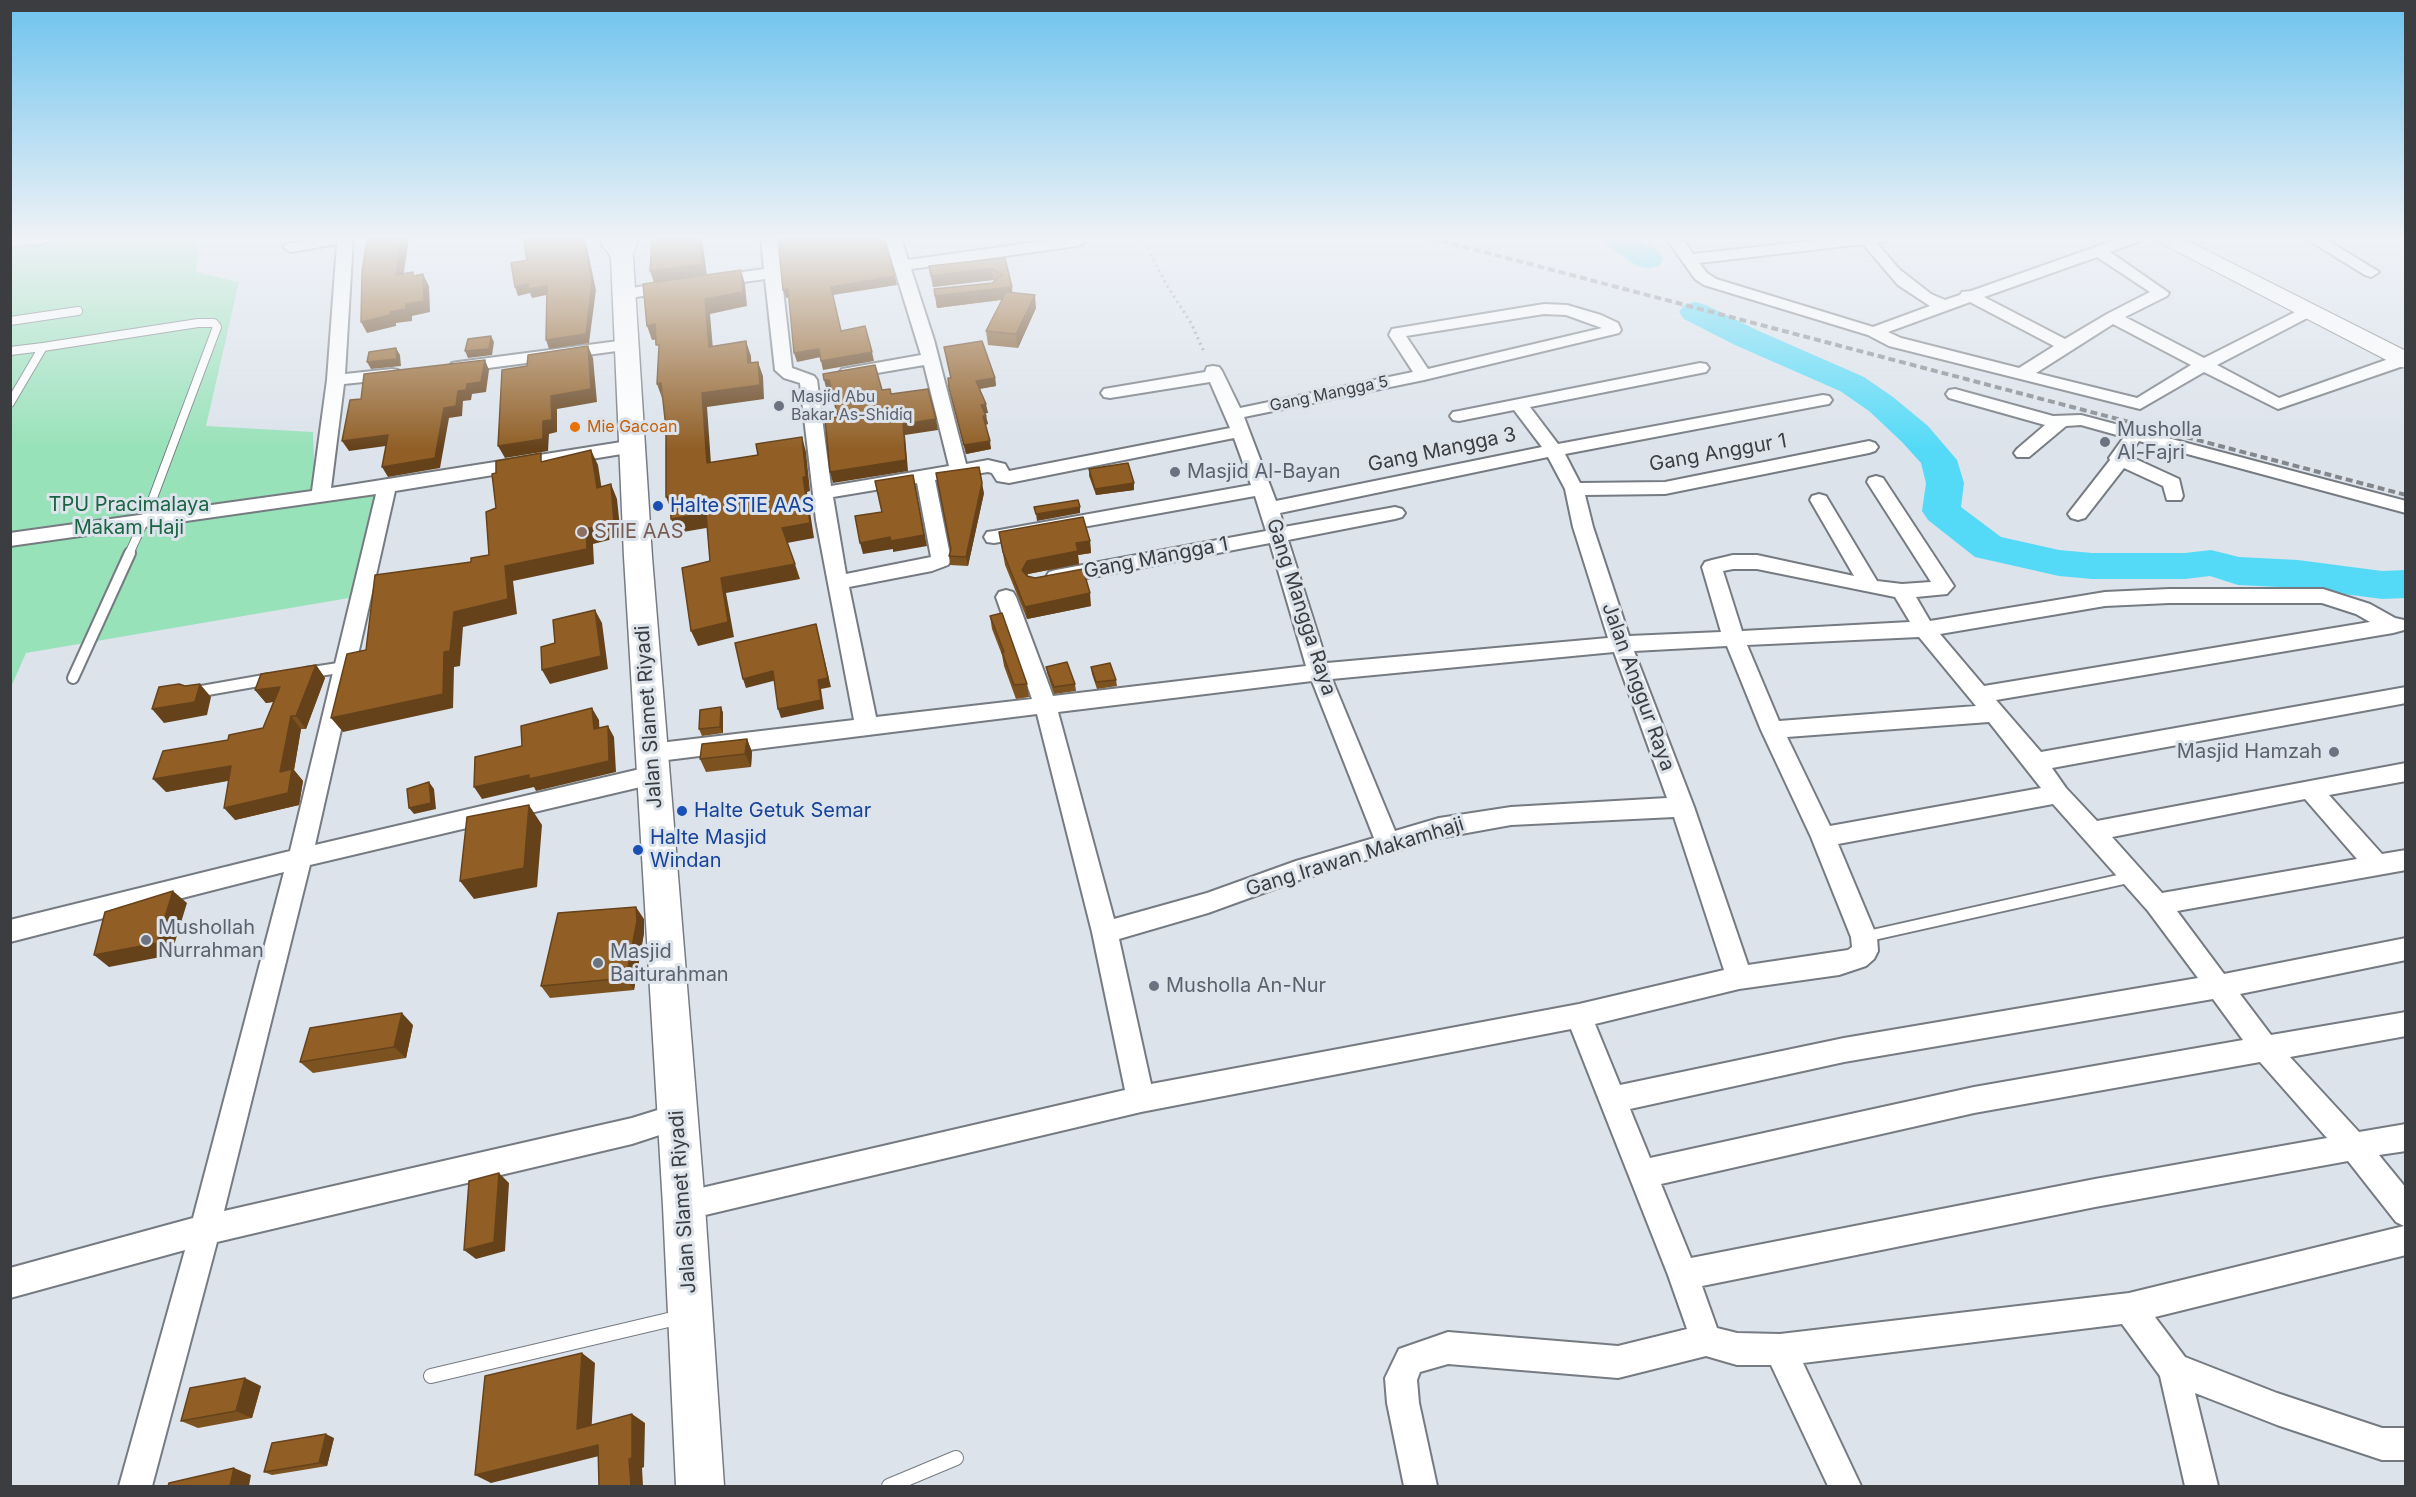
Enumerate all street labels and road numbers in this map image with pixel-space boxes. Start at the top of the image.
street label: Gang Mangga 5 [1268,372,1390,416]
street label: Gang Mangga 3 [1366,423,1518,477]
street label: Gang Anggur 1 [1647,429,1789,477]
street label: Gang Mangga Raya [1261,516,1341,698]
street label: Gang Mangga 1 [1082,532,1230,584]
street label: Jalan Anggur Raya [1596,600,1680,774]
street label: Jalan Slamet Riyadi [631,625,667,809]
street label: Gang Irawan Makamhaji [1243,812,1467,902]
street label: Jalan Slamet Riyadi [665,1110,701,1294]

